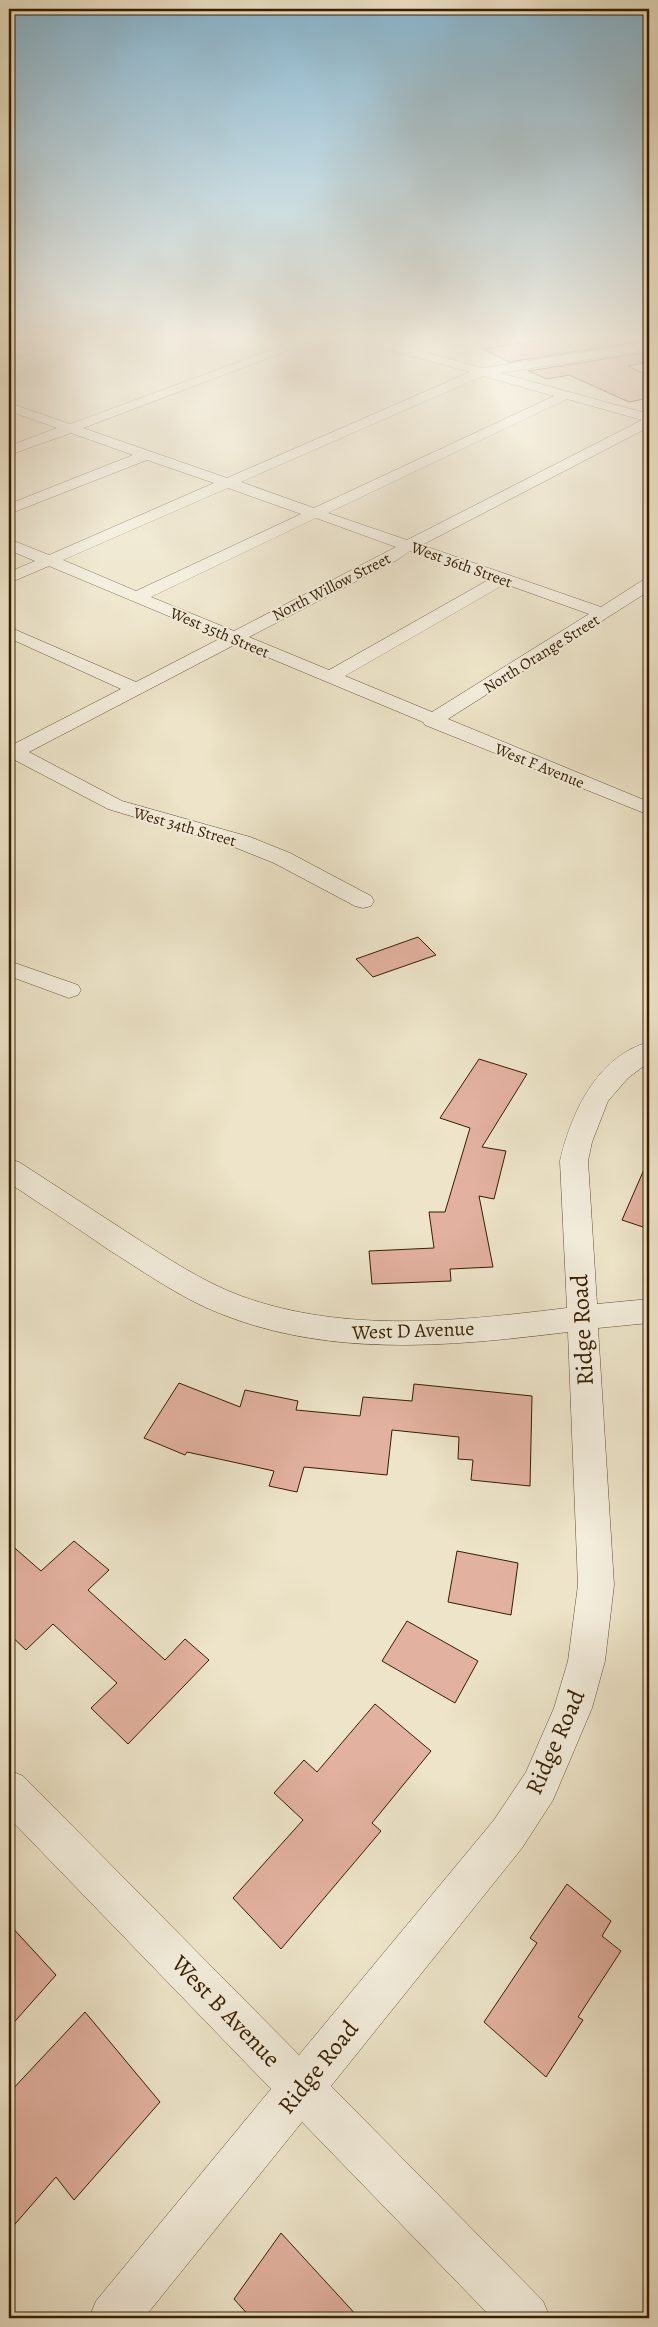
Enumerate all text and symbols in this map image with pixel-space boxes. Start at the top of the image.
street label: West 36th Street [407,536,515,593]
street label: North Willow Street [268,547,395,626]
street label: West 35th Street [166,602,273,664]
street label: North Orange Street [479,609,604,698]
street label: West F Avenue [491,738,588,794]
street label: West 34th Street [130,802,239,852]
street label: Ridge Road [563,1273,601,1387]
street label: West D Avenue [350,1315,475,1346]
street label: Ridge Road [518,1684,592,1799]
street label: West B Avenue [164,1947,288,2074]
street label: Ridge Road [270,2013,366,2120]

